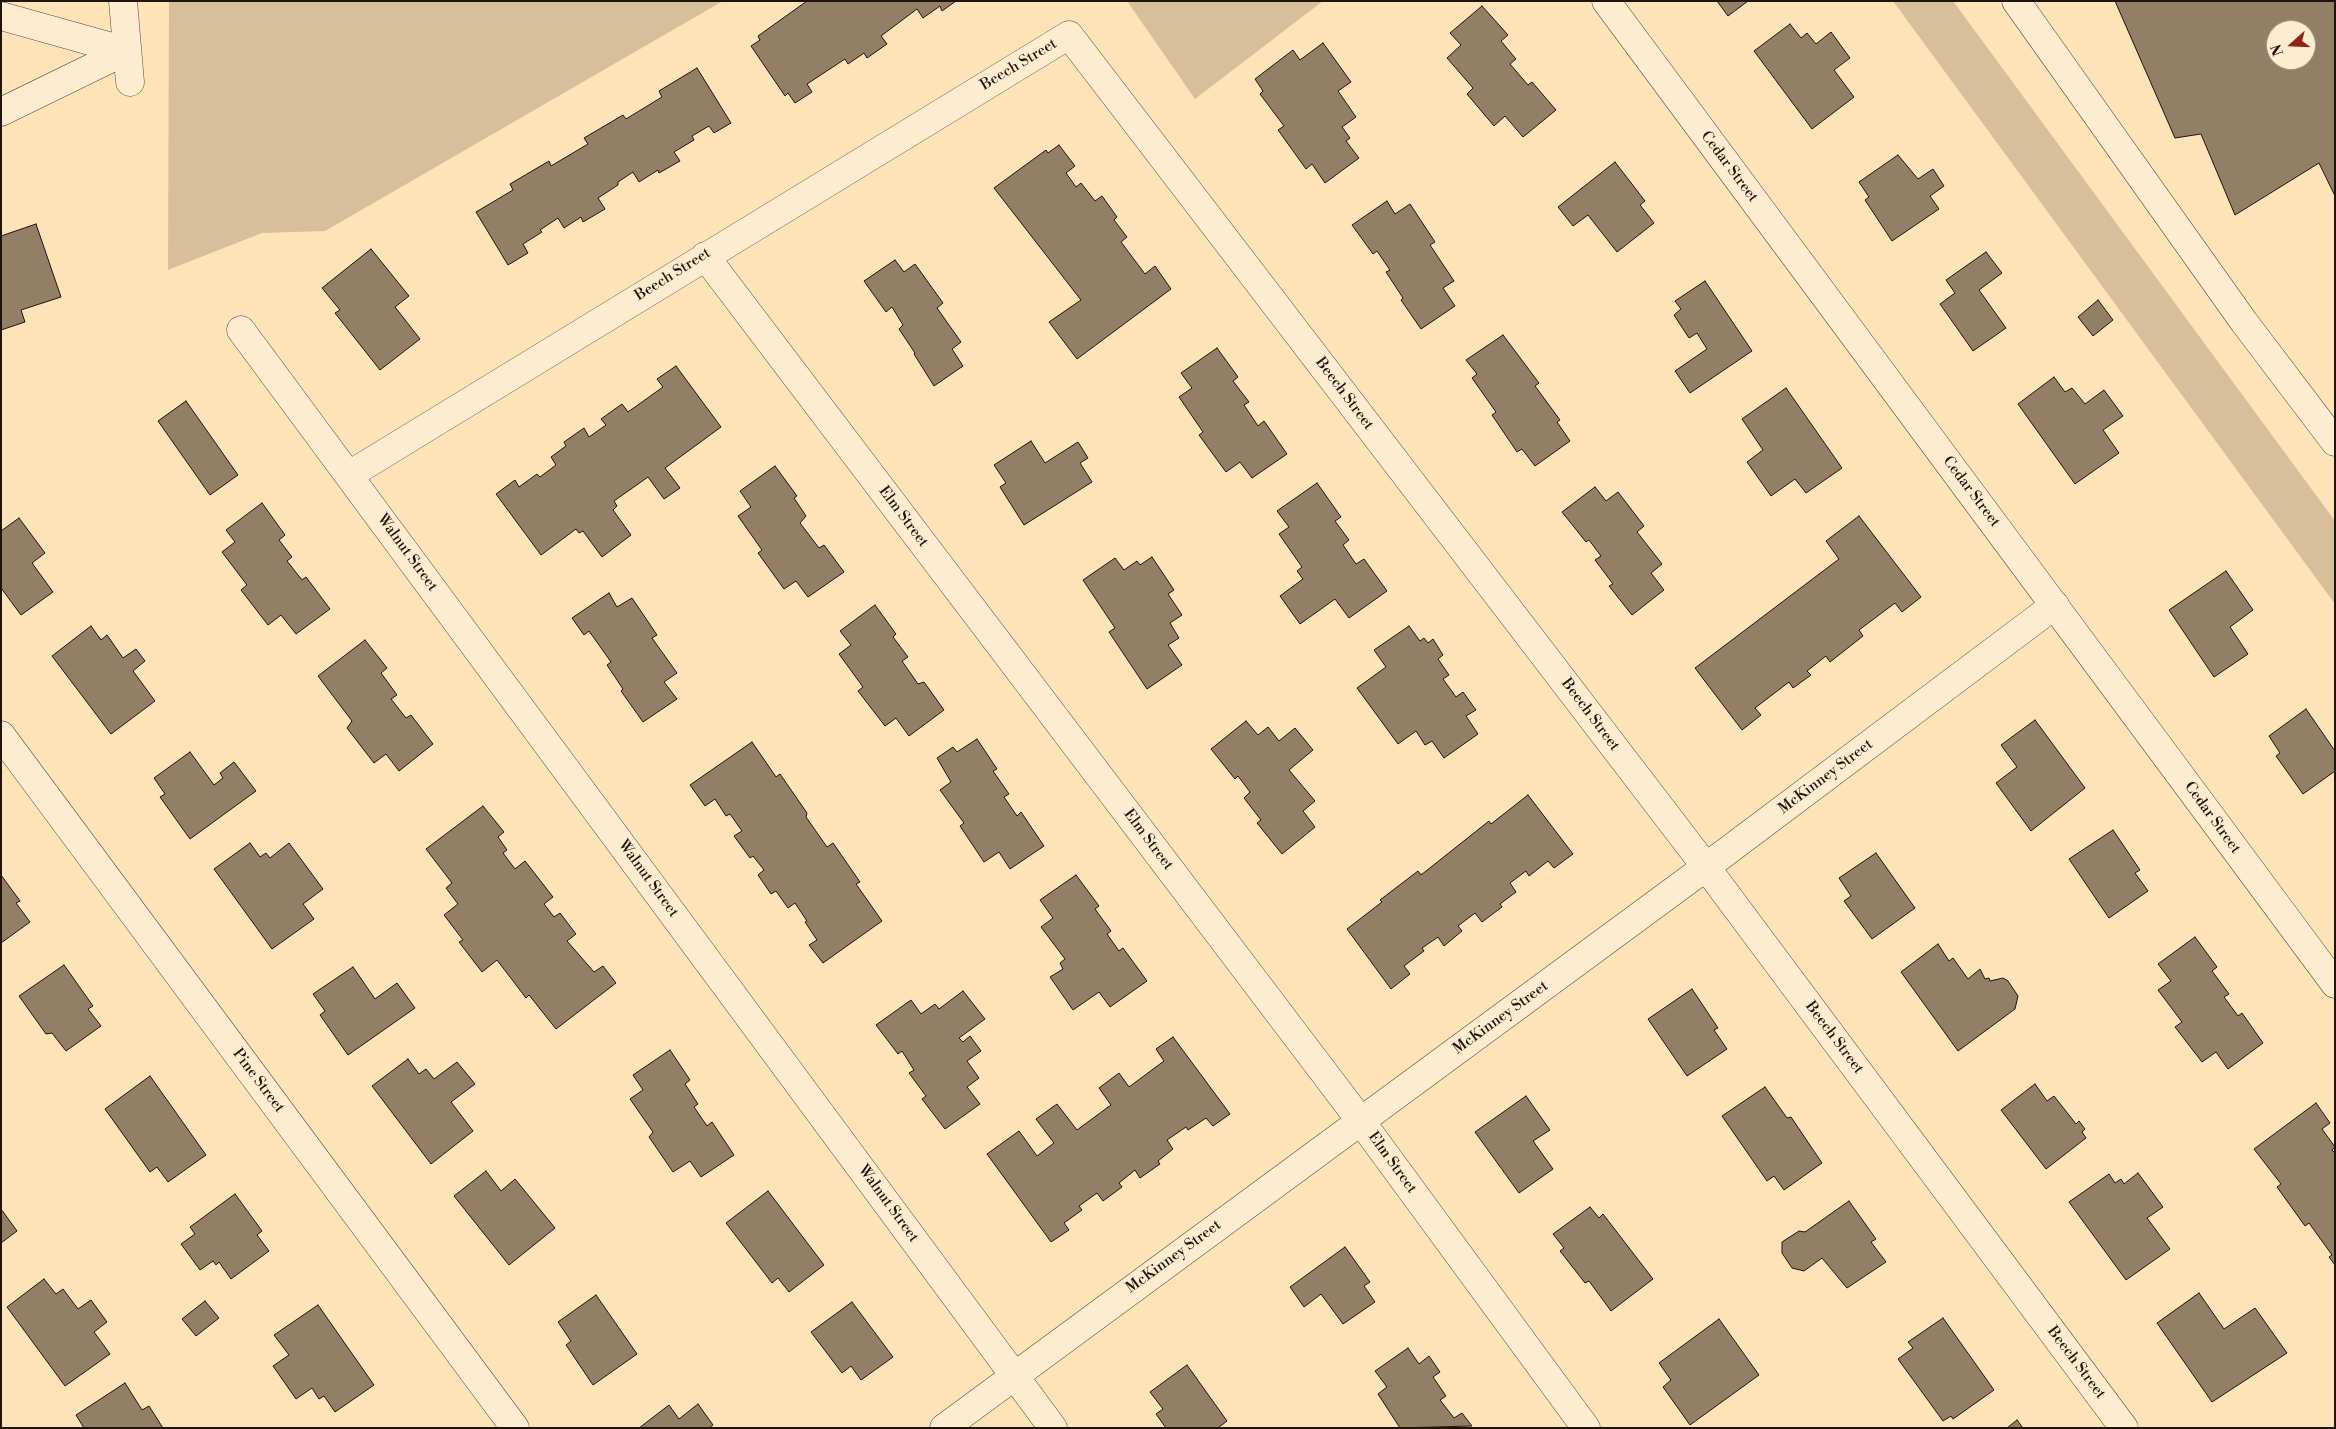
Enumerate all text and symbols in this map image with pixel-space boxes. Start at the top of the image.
north arrow [2266,20,2316,70]
street label: Beech Street [978,35,1060,95]
text: N [2267,42,2288,58]
street label: Cedar Street [1696,128,1762,206]
street label: Beech Street [632,245,714,305]
street label: Beech Street [1311,354,1377,434]
street label: Cedar Street [1938,453,2004,531]
street label: Elm Street [874,483,932,551]
street label: Walnut Street [373,511,441,595]
street label: Beech Street [1557,675,1623,755]
street label: McKinney Street [1775,736,1877,818]
street label: Cedar Street [2180,779,2244,857]
street label: Elm Street [1119,806,1177,874]
street label: Walnut Street [614,837,682,921]
street label: McKinney Street [1450,977,1552,1059]
street label: Beech Street [1801,998,1867,1078]
street label: Pine Street [228,1045,288,1117]
street label: Elm Street [1364,1129,1420,1197]
street label: Walnut Street [854,1162,922,1246]
street label: McKinney Street [1123,1216,1225,1298]
street label: Beech Street [2043,1323,2109,1403]

